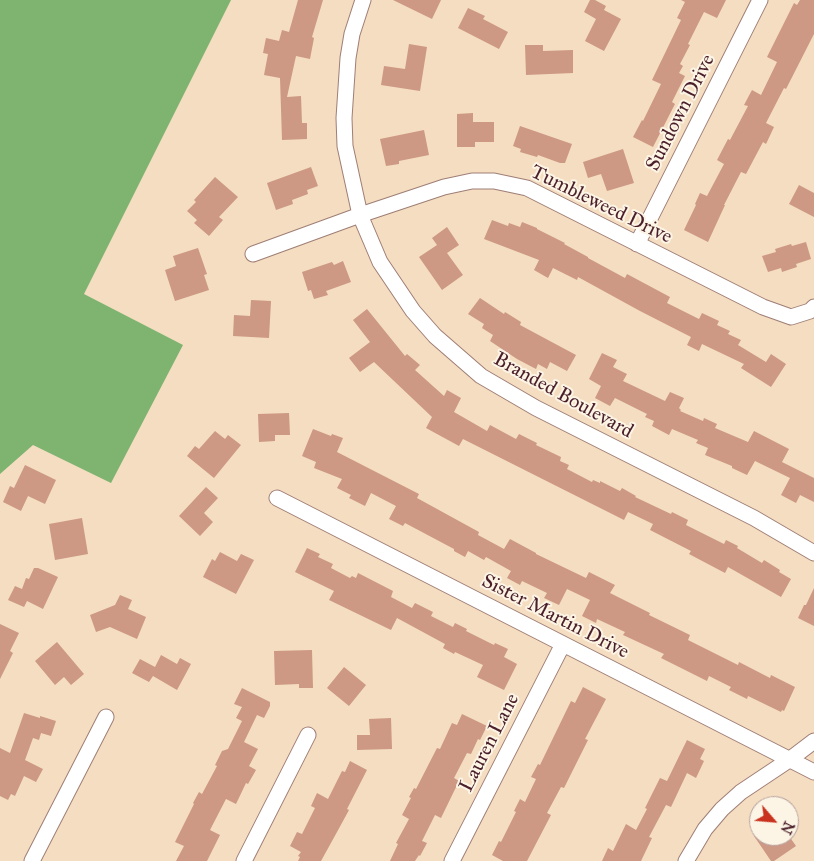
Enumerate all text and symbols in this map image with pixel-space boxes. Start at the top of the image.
street label: Sundown Drive [641,51,721,175]
street label: Tumbleweed Drive [526,160,676,250]
street label: Branded Boulevard [489,348,637,444]
street label: Sister Martin Drive [477,570,633,664]
street label: Lauren Lane [455,690,525,796]
north arrow [749,796,799,846]
text: N [777,818,797,837]

